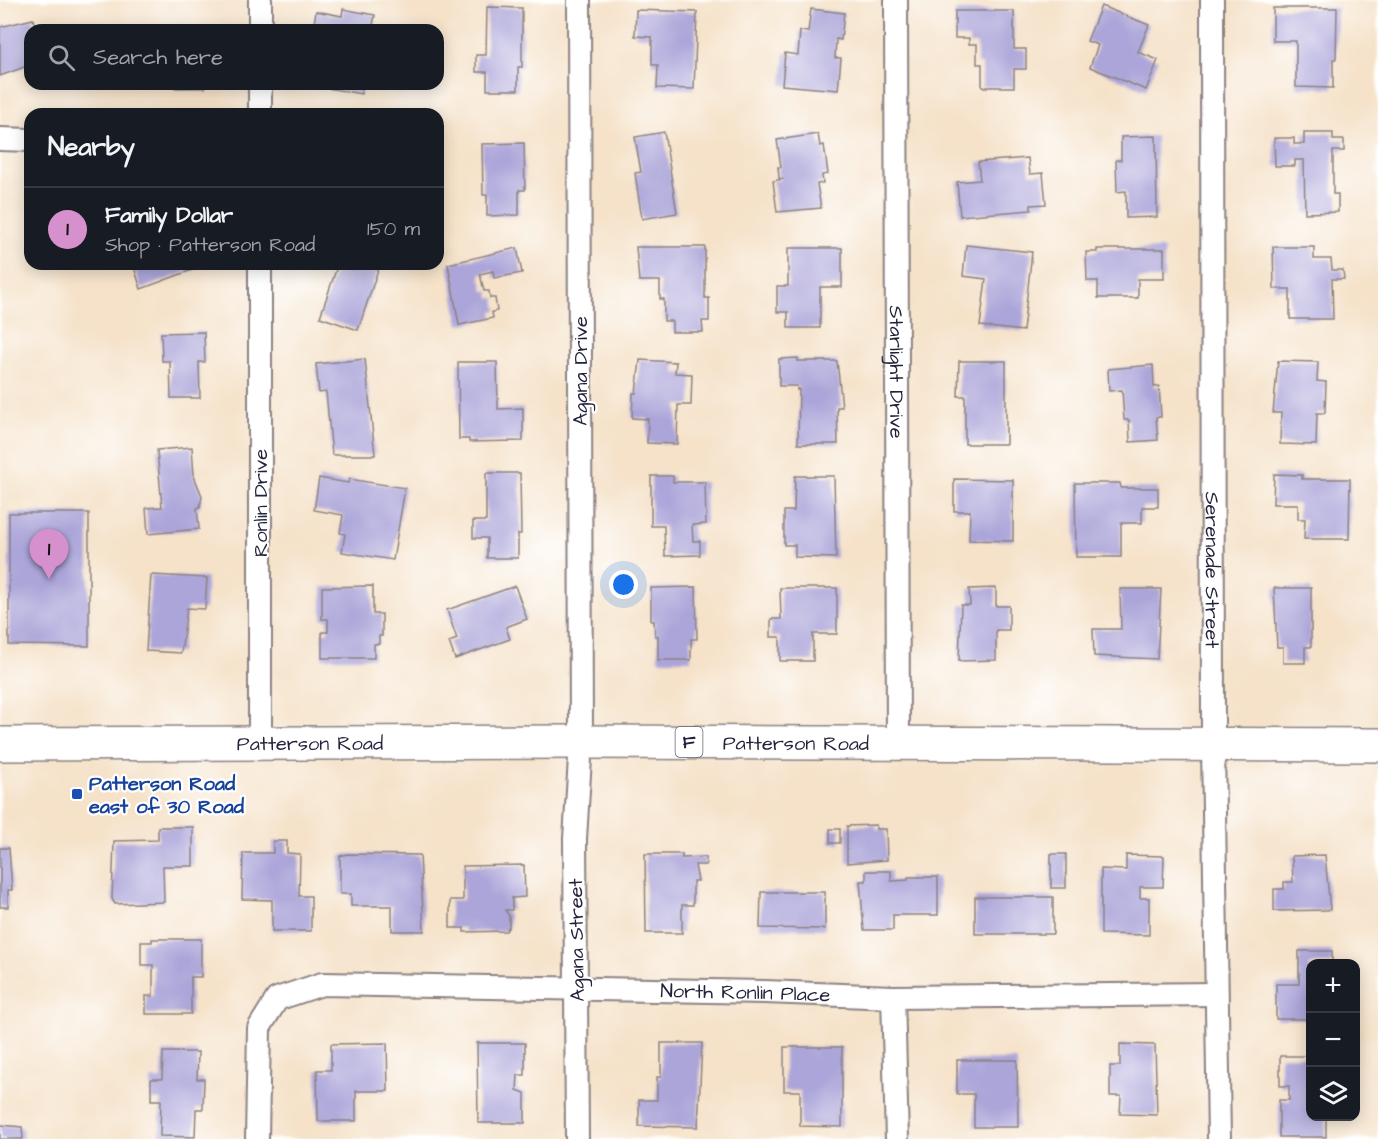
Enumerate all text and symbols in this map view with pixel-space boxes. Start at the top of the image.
search box [24,24,444,90]
icon: search [45,41,78,74]
text: Search here [93,42,223,73]
text: Nearby [48,129,135,165]
text: Family Dollar [105,200,233,231]
text: 1 [66,215,69,243]
text: 150 m [367,215,420,243]
text: Shop · Patterson Road [105,231,315,259]
street label: Starlight Drive [881,305,910,439]
street label: Agana Drive [567,316,596,426]
street label: Ronlin Drive [247,449,275,557]
street label: Serenade Street [1198,492,1226,648]
pin: 1 [29,530,68,579]
your location [609,570,638,599]
road number: F [676,727,702,757]
street label: Patterson Road [237,730,383,758]
street label: Patterson Road [723,730,869,758]
place label: Patterson Road east of 30 Road [89,770,245,821]
marker: Patterson Road east of 30 Road [70,787,84,801]
street label: Agana Street [562,878,593,1002]
map controls [1306,959,1360,1121]
button: + [1306,959,1360,1013]
street label: North Ronlin Place [660,977,831,1010]
button: − [1306,1013,1360,1067]
button: layers [1306,1067,1360,1121]

